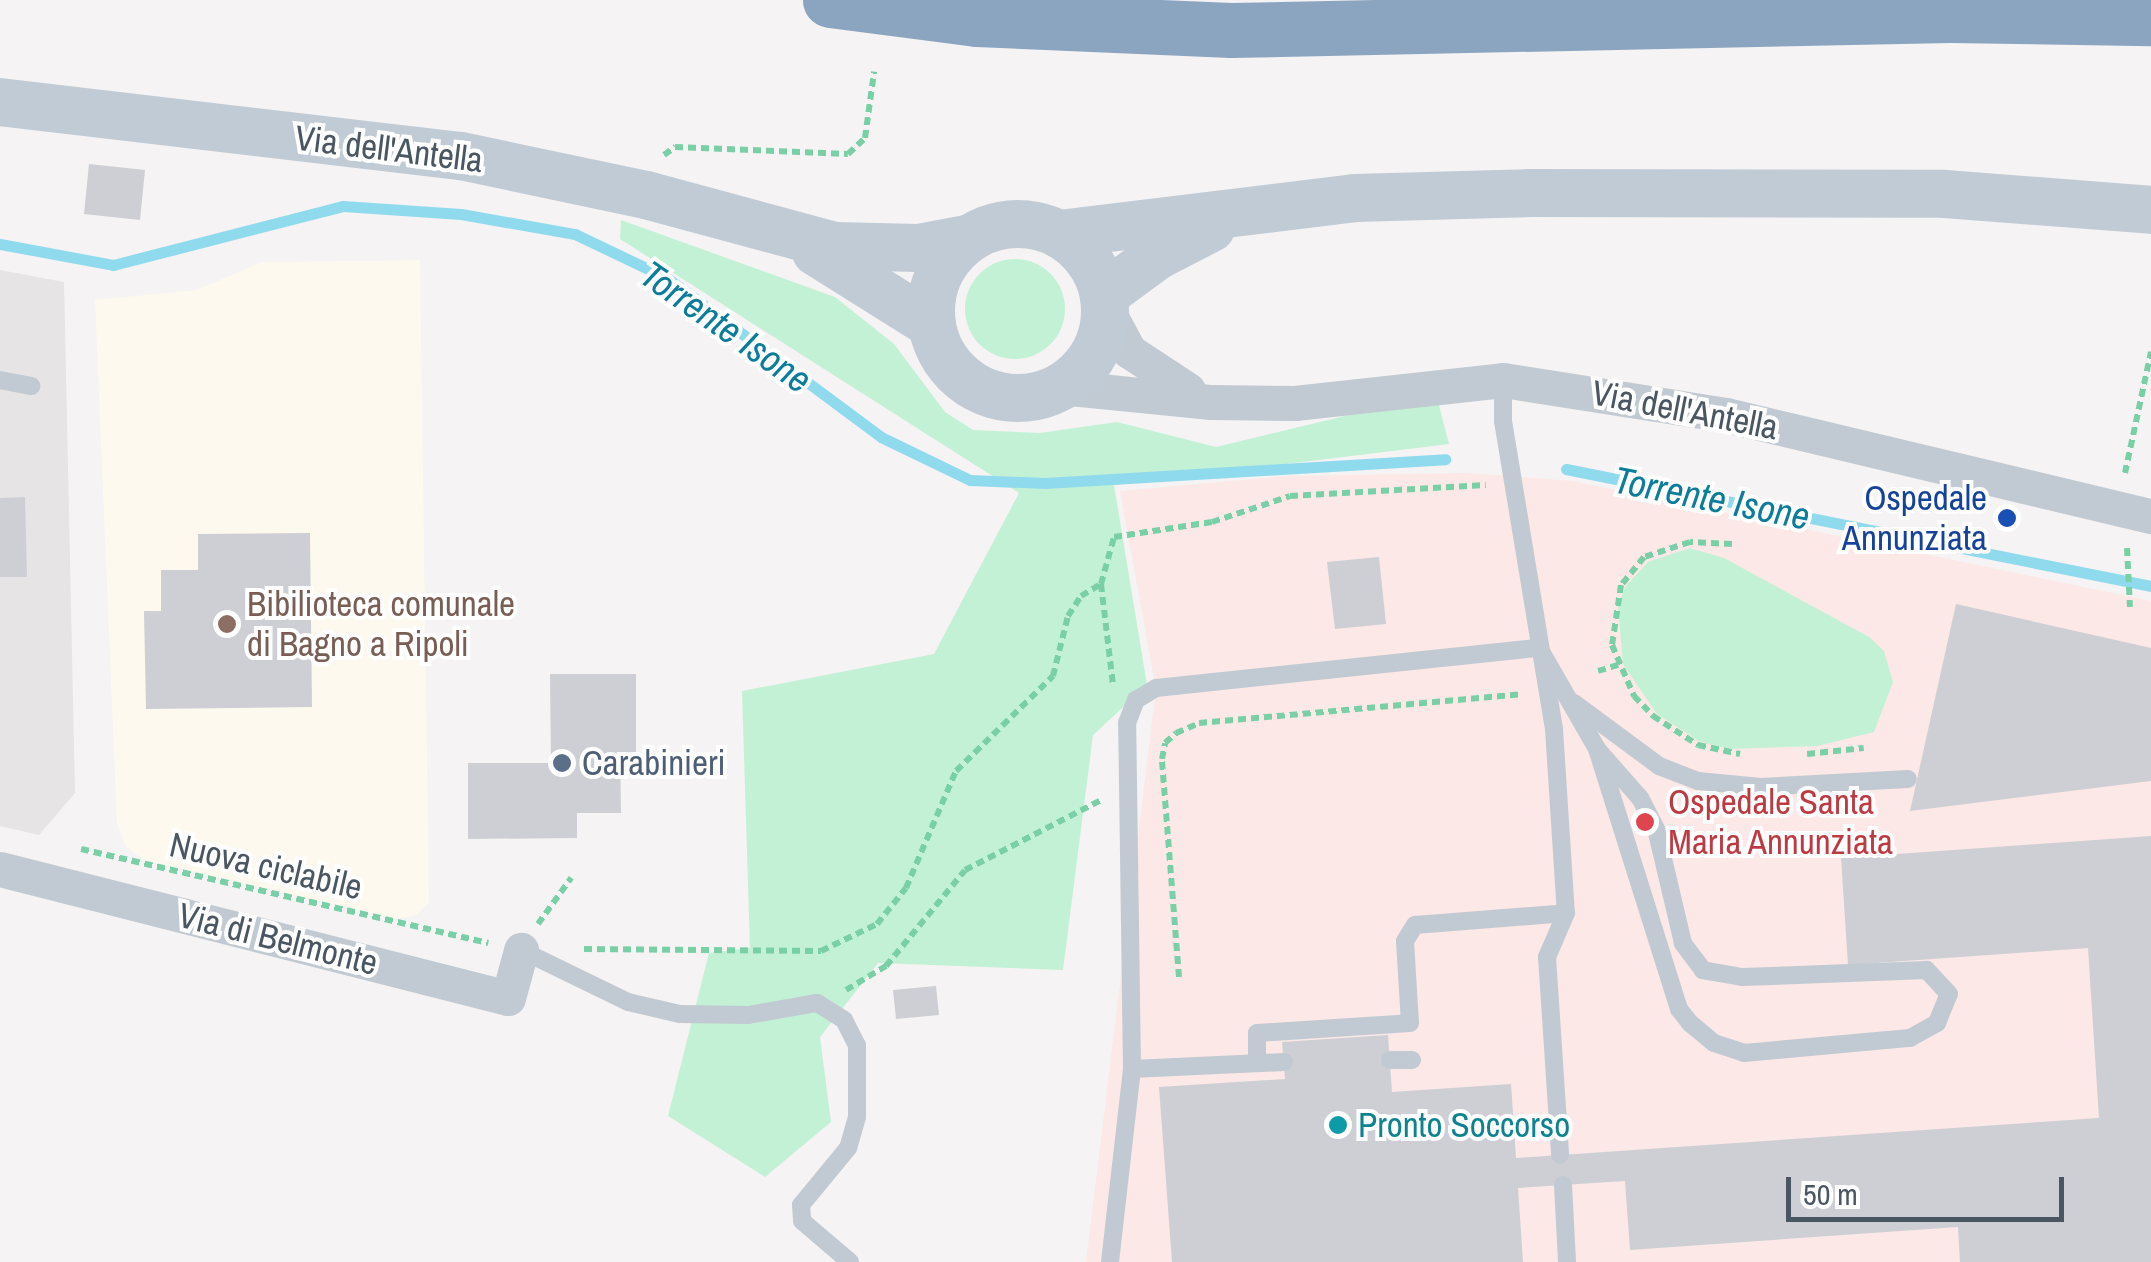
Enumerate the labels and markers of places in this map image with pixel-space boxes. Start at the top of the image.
place label: Ospedale Annunziata [1842,477,1987,559]
marker: Ospedale Annunziata [1996,507,2018,529]
place label: Bibilioteca comunale di Bagno a Ripoli [247,583,515,665]
marker: Bibilioteca comunale di Bagno a Ripoli [216,613,238,635]
place label: Carabinieri [582,742,726,784]
marker: Carabinieri [551,752,573,774]
place label: Ospedale Santa Maria Annunziata [1668,781,1895,863]
marker: Ospedale Santa Maria Annunziata [1632,809,1658,835]
place label: Pronto Soccorso [1358,1104,1570,1146]
marker: Pronto Soccorso [1327,1114,1349,1136]

